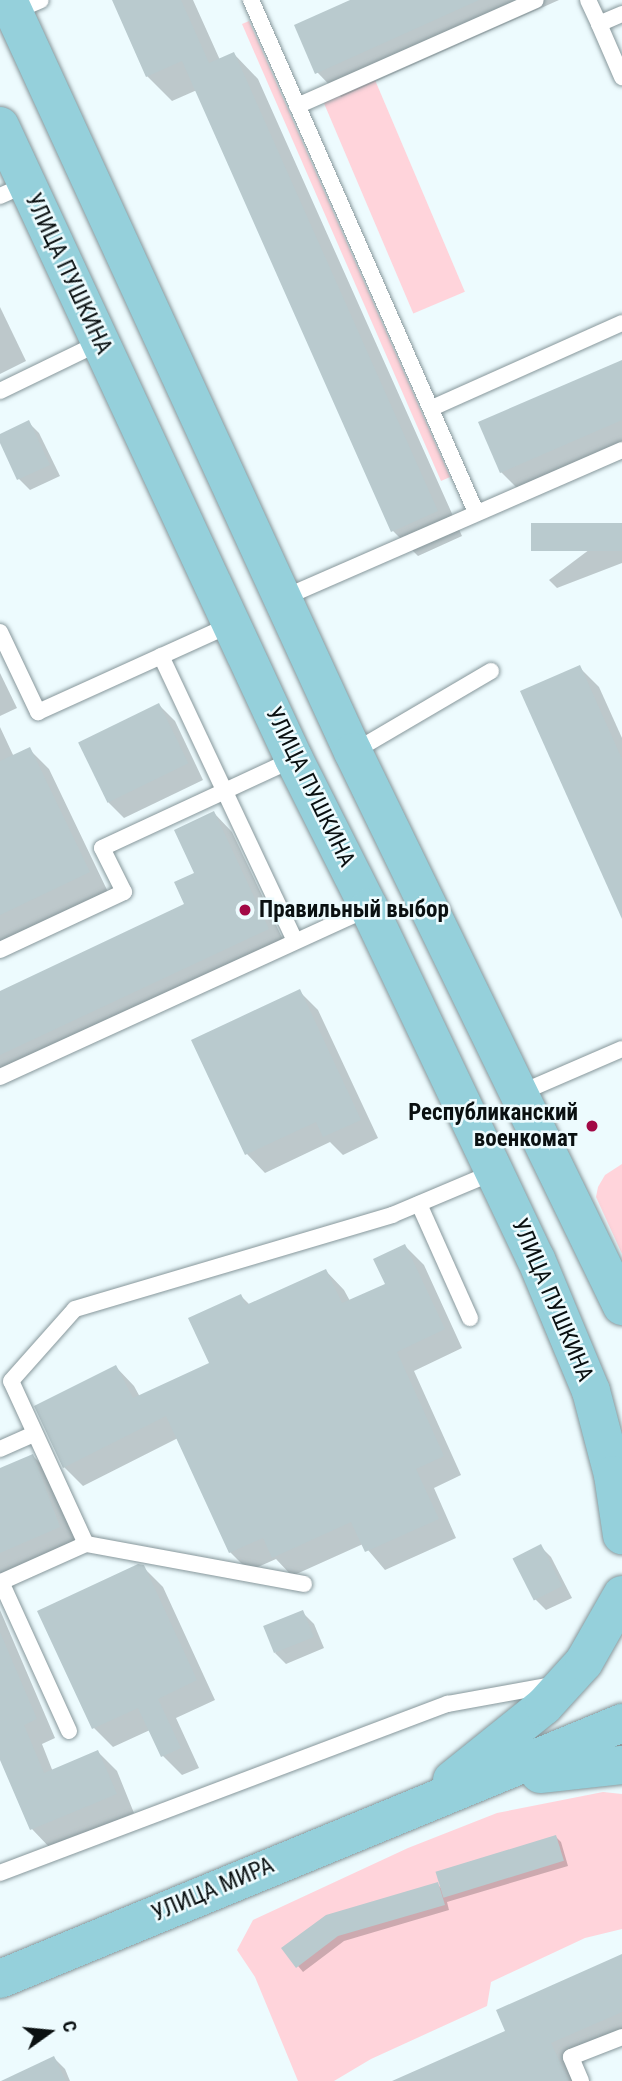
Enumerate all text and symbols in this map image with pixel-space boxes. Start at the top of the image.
street label: УЛИЦА ПУШКИНА [19,189,117,359]
street label: УЛИЦА ПУШКИНА [259,703,361,871]
place label: Правильный выбор [259,896,449,924]
marker: Правильный выбор [237,902,253,918]
place label: Республиканский военкомат [408,1099,578,1153]
marker: Республиканский военкомат [584,1118,600,1134]
street label: УЛИЦА ПУШКИНА [505,1214,599,1386]
street label: УЛИЦА МИРА [148,1852,278,1928]
north arrow [14,1997,84,2067]
text: С [57,2018,82,2035]

